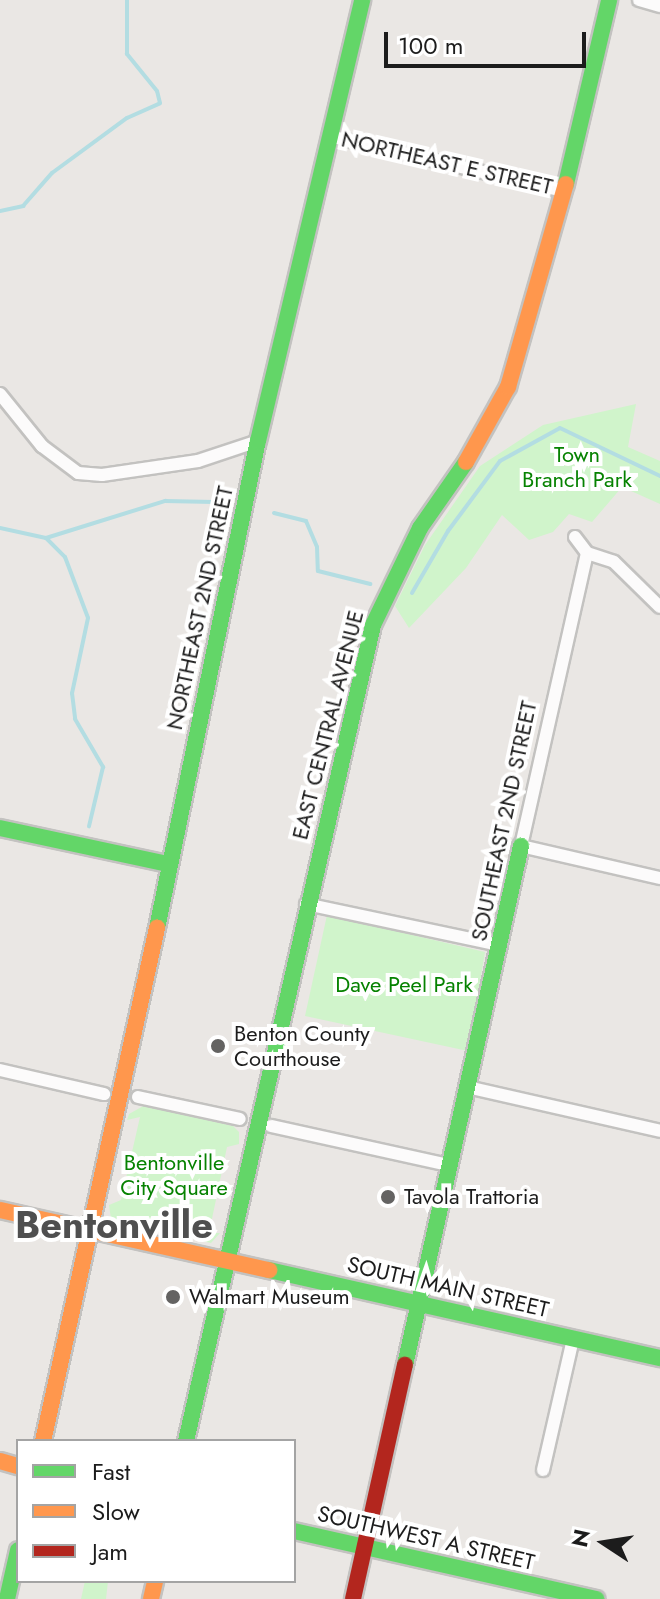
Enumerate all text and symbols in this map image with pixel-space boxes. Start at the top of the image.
scale bar [388,16,590,66]
text: 100 m [398,28,464,63]
street label: NORTHEAST E STREET [339,126,555,200]
park label: Town Branch Park [522,441,632,492]
street label: NORTHEAST 2ND STREET [161,484,239,732]
street label: EAST CENTRAL AVENUE [287,608,369,842]
street label: SOUTHEAST 2ND STREET [466,699,542,943]
park label: Dave Peel Park [335,972,473,998]
place label: Benton County Courthouse [234,1020,370,1072]
marker: Benton County Courthouse [209,1037,227,1055]
park label: Bentonville City Square [120,1149,228,1200]
place label: Tavola Trattoria [404,1184,539,1210]
marker: Tavola Trattoria [379,1188,397,1206]
district label: Bentonville [15,1202,213,1248]
street label: SOUTH MAIN STREET [345,1251,551,1323]
place label: Walmart Museum [189,1284,350,1310]
marker: Walmart Museum [164,1288,182,1306]
legend [16,1439,296,1583]
text: Fast [92,1454,130,1489]
text: Slow [92,1494,140,1529]
street label: SOUTHWEST A STREET [315,1500,537,1576]
north arrow [564,1503,644,1583]
text: N [563,1526,598,1550]
text: Jam [92,1534,128,1569]

